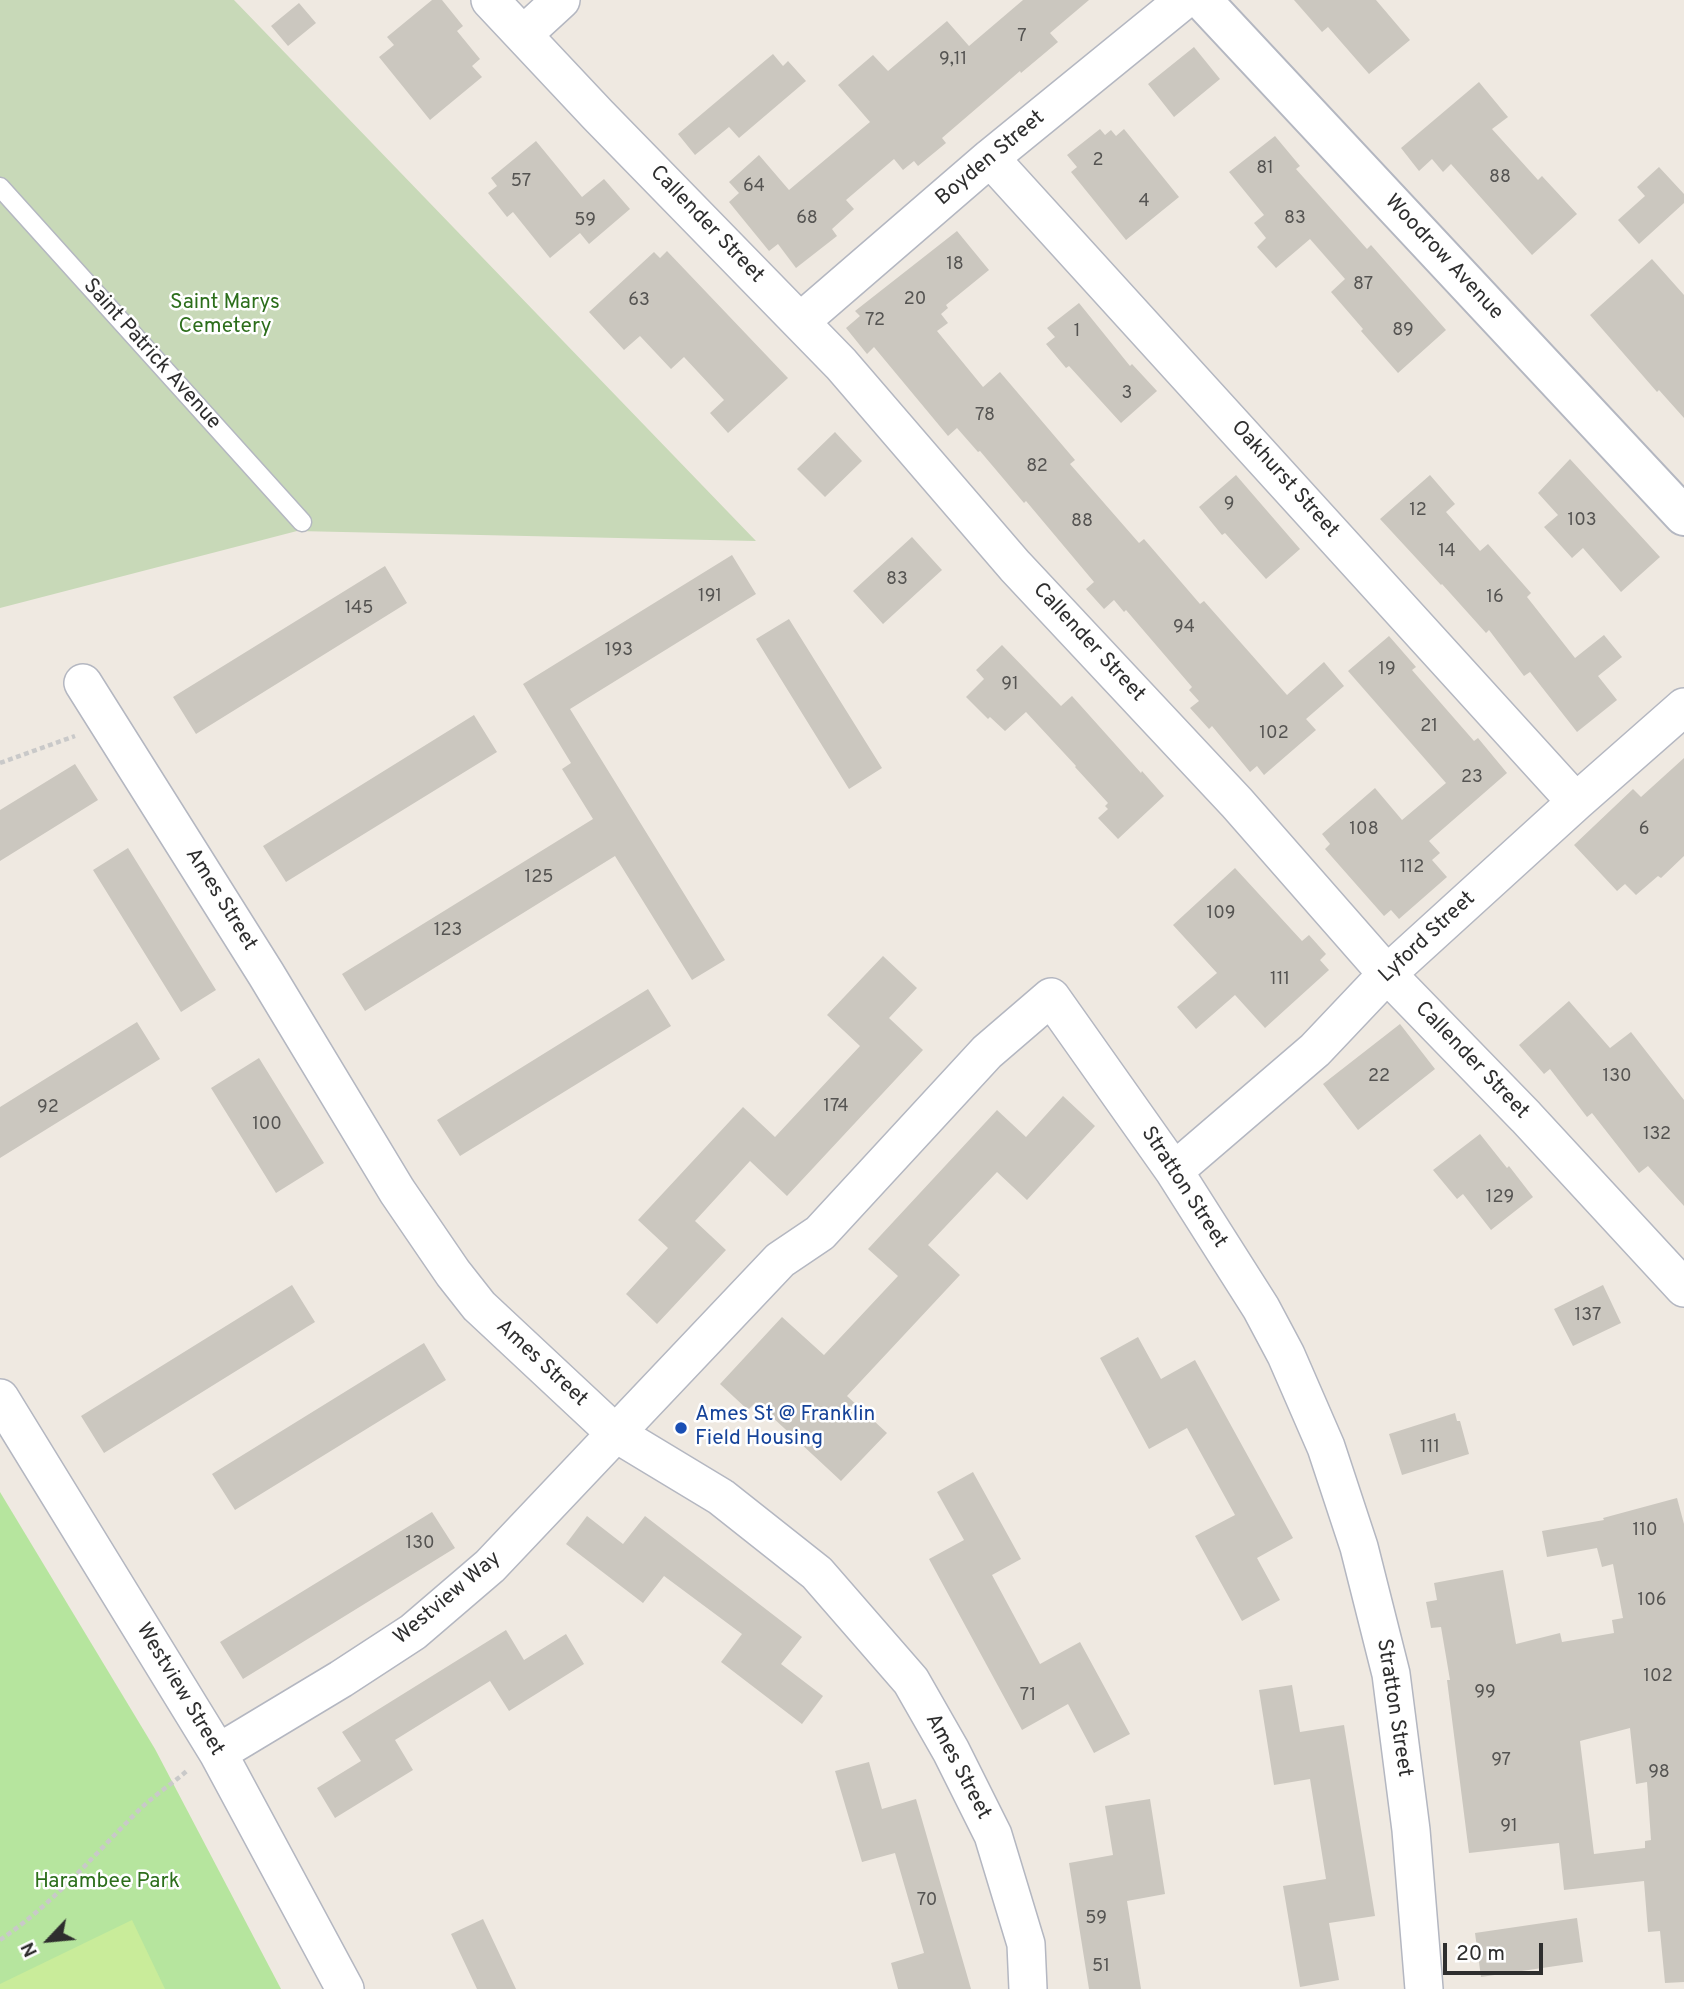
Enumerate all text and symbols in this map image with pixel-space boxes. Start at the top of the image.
house number: 7 [1017,26,1027,48]
house number: 9,11 [939,49,967,71]
street label: Boyden Street [931,106,1051,212]
house number: 2 [1092,150,1104,172]
house number: 81 [1256,158,1274,180]
street label: Callender Street [644,161,768,289]
house number: 88 [1489,167,1511,189]
house number: 57 [511,171,531,193]
house number: 64 [743,176,765,198]
street label: Woodrow Avenue [1378,190,1508,326]
house number: 4 [1138,191,1150,213]
house number: 68 [796,208,818,230]
house number: 83 [1284,208,1306,230]
house number: 59 [574,210,596,232]
house number: 18 [946,254,964,276]
street label: Saint Patrick Avenue [77,274,225,436]
house number: 87 [1353,274,1373,296]
house number: 20 [904,289,926,311]
house number: 63 [628,290,650,312]
park label: Saint Marys Cemetery [170,291,280,341]
house number: 72 [865,310,885,332]
house number: 89 [1392,320,1414,342]
house number: 1 [1074,321,1080,343]
house number: 3 [1122,383,1132,405]
house number: 78 [975,405,995,427]
street label: Oakhurst Street [1225,416,1343,544]
house number: 82 [1026,456,1048,478]
house number: 9 [1224,494,1234,516]
house number: 12 [1409,500,1427,522]
house number: 103 [1567,510,1597,532]
house number: 88 [1071,511,1093,533]
house number: 14 [1438,541,1456,563]
house number: 83 [886,569,908,591]
street label: Callender Street [1026,578,1150,708]
house number: 191 [698,586,722,608]
house number: 16 [1486,587,1504,609]
house number: 145 [345,598,373,620]
house number: 94 [1173,617,1195,639]
house number: 193 [605,640,633,662]
house number: 19 [1378,659,1396,681]
house number: 91 [1001,674,1019,696]
house number: 21 [1420,716,1438,738]
house number: 102 [1259,723,1289,745]
house number: 23 [1461,767,1483,789]
house number: 108 [1349,819,1379,841]
house number: 6 [1639,819,1649,841]
street label: Ames Street [179,844,261,956]
house number: 112 [1400,857,1424,879]
house number: 125 [525,867,553,889]
street label: Lyford Street [1375,887,1481,989]
house number: 109 [1206,903,1236,925]
house number: 123 [434,920,462,942]
house number: 111 [1270,969,1290,991]
street label: Callender Street [1409,997,1533,1125]
house number: 22 [1368,1066,1390,1088]
house number: 130 [1603,1066,1631,1088]
house number: 174 [823,1096,849,1118]
house number: 92 [37,1097,59,1119]
house number: 100 [252,1114,282,1136]
street label: Stratton Street [1134,1123,1232,1253]
house number: 132 [1643,1124,1671,1146]
house number: 129 [1486,1187,1514,1209]
house number: 137 [1575,1305,1601,1327]
street label: Ames Street [490,1315,592,1413]
place label: Ames St @ Franklin Field Housing [695,1403,875,1453]
marker: Ames St @ Franklin Field Housing [673,1420,689,1436]
house number: 111 [1420,1437,1440,1459]
house number: 110 [1633,1520,1657,1542]
house number: 130 [406,1533,434,1555]
street label: Westview Way [389,1547,507,1651]
house number: 106 [1637,1590,1667,1612]
street label: Westview Street [129,1619,229,1761]
street label: Stratton Street [1370,1637,1416,1779]
house number: 102 [1643,1666,1673,1688]
house number: 99 [1474,1682,1496,1704]
house number: 71 [1020,1685,1036,1707]
street label: Ames Street [919,1710,995,1824]
house number: 97 [1491,1750,1511,1772]
house number: 98 [1648,1762,1670,1784]
house number: 91 [1500,1816,1518,1838]
park label: Harambee Park [34,1870,180,1896]
house number: 70 [917,1890,937,1912]
north arrow [14,1905,84,1975]
house number: 59 [1085,1908,1107,1930]
scale bar [1446,1930,1546,1974]
text: N [16,1938,44,1961]
text: 20 m [1456,1941,1505,1968]
house number: 51 [1092,1956,1110,1978]

